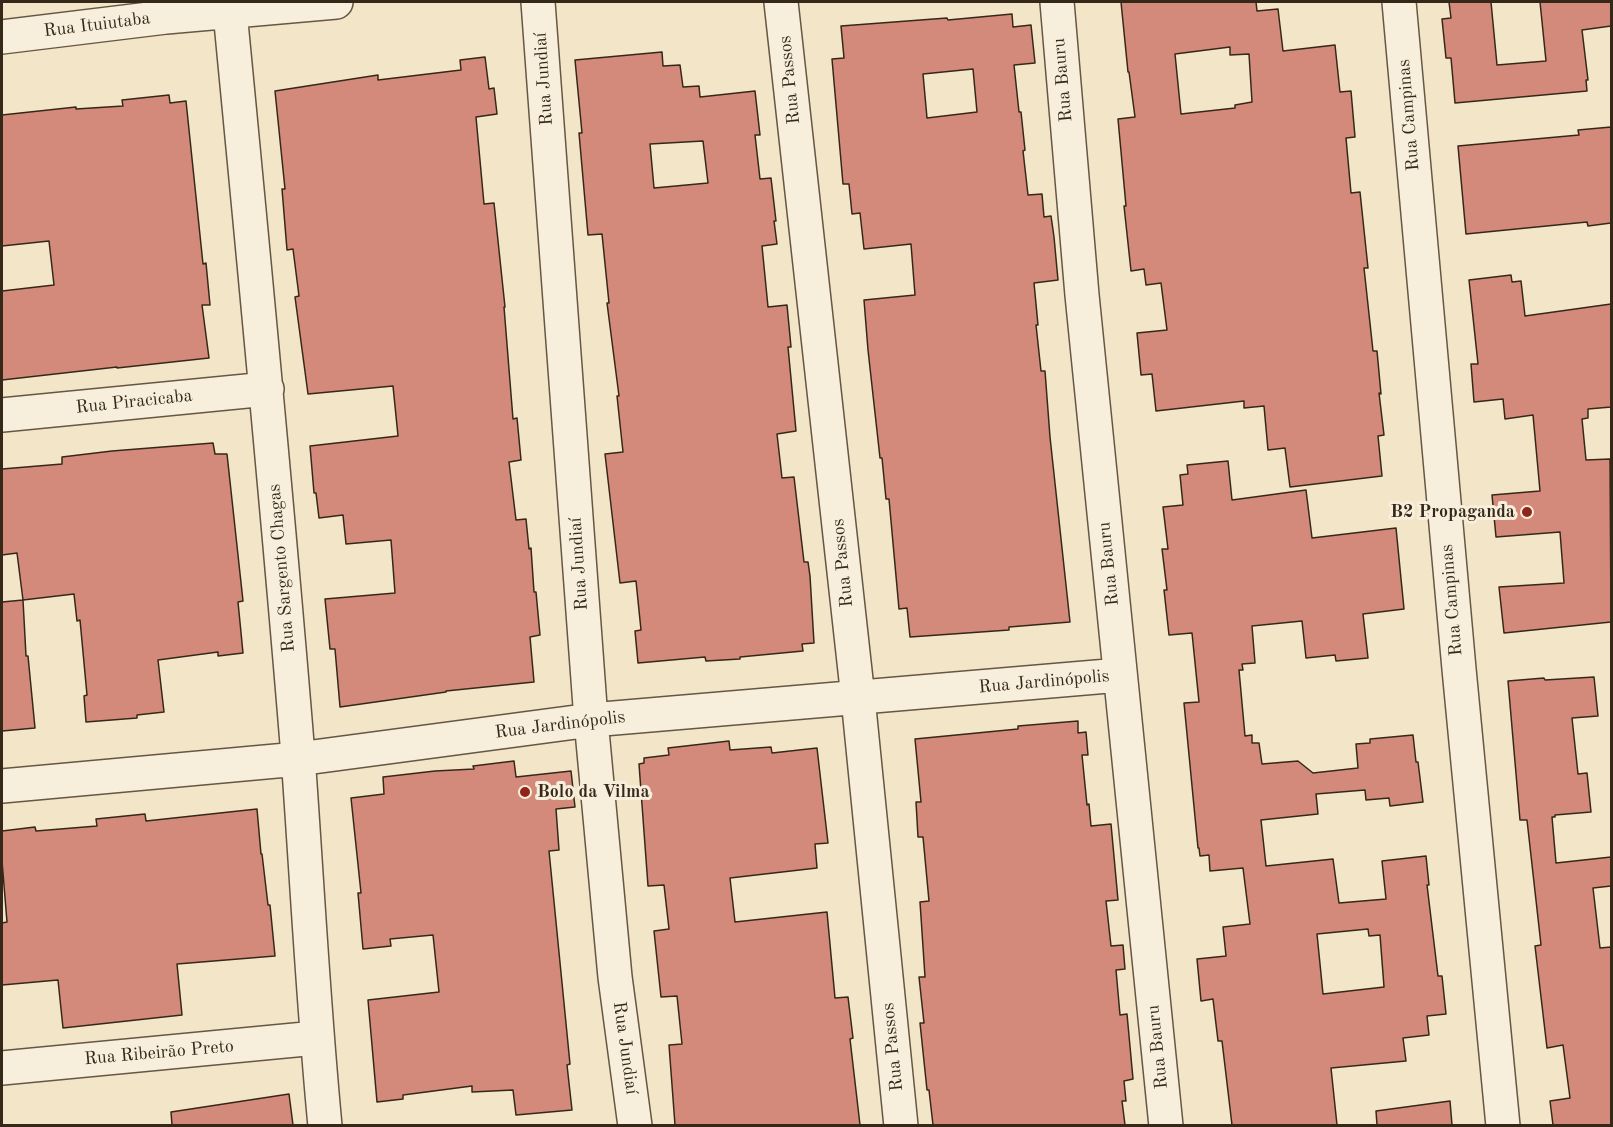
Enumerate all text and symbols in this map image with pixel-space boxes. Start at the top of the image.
street label: Rua Ituiutaba [42,8,152,42]
street label: Rua Jundiaí [530,32,558,126]
street label: Rua Passos [775,35,805,125]
street label: Rua Bauru [1049,37,1077,123]
street label: Rua Campinas [1393,58,1425,172]
street label: Rua Piracicaba [75,385,193,419]
street label: Rua Sargento Chagas [264,483,300,653]
place label: B2 Propaganda [1390,501,1515,523]
marker: B2 Propaganda [1520,505,1534,519]
street label: Rua Jundiaí [565,517,593,611]
street label: Rua Passos [828,518,858,608]
street label: Rua Bauru [1094,521,1124,607]
street label: Rua Campinas [1436,543,1468,657]
street label: Rua Jardinópolis [978,666,1110,698]
street label: Rua Jardinópolis [494,706,626,744]
place label: Bolo da Vilma [537,781,650,803]
marker: Bolo da Vilma [518,785,532,799]
street label: Rua Jundiaí [608,1000,642,1096]
street label: Rua Passos [878,1002,908,1092]
street label: Rua Bauru [1143,1004,1173,1090]
street label: Rua Ribeirão Preto [83,1036,235,1070]

